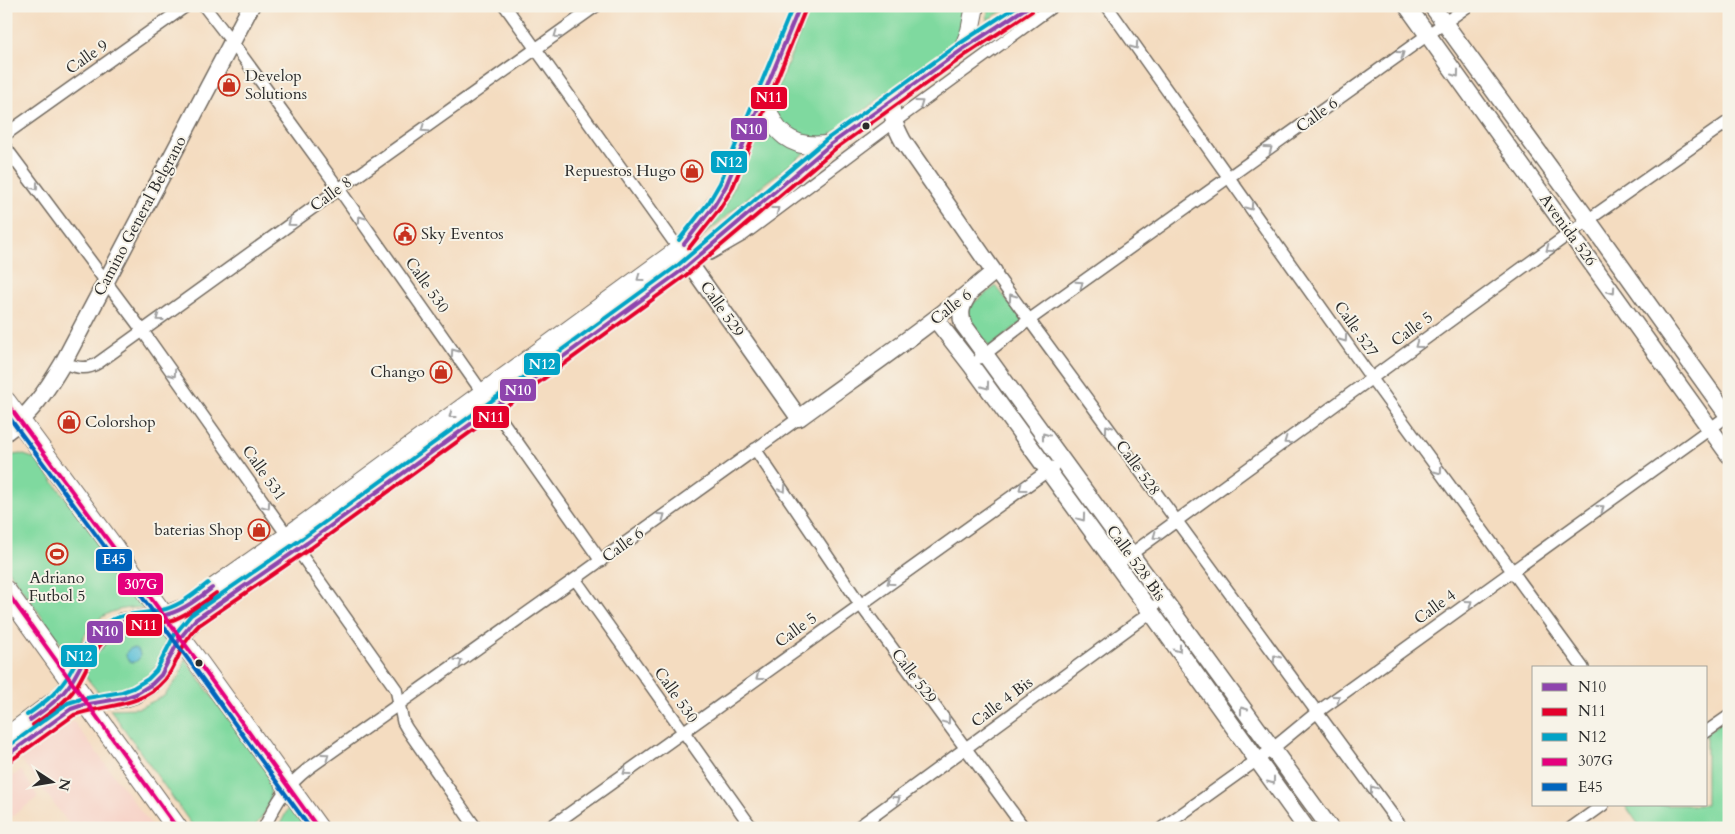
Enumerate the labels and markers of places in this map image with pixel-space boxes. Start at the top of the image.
place label: Develop Solutions [245,65,307,105]
shop icon: Develop Solutions [217,73,241,97]
unlabelled marker [861,121,871,131]
shop icon: Repuestos Hugo [680,159,704,183]
place label: Repuestos Hugo [565,160,676,182]
public building icon: Sky Eventos [393,222,417,246]
place label: Sky Eventos [421,223,504,245]
shop icon: Chango [429,360,453,384]
place label: Chango [370,361,425,383]
shop icon: Colorshop [57,410,81,434]
place label: Colorshop [85,411,156,433]
shop icon: baterias Shop [247,518,271,542]
place label: baterias Shop [154,519,243,541]
sports icon: Adriano Futbol 5 [45,542,69,566]
place label: Adriano Futbol 5 [29,567,85,607]
unlabelled marker [194,658,204,668]

